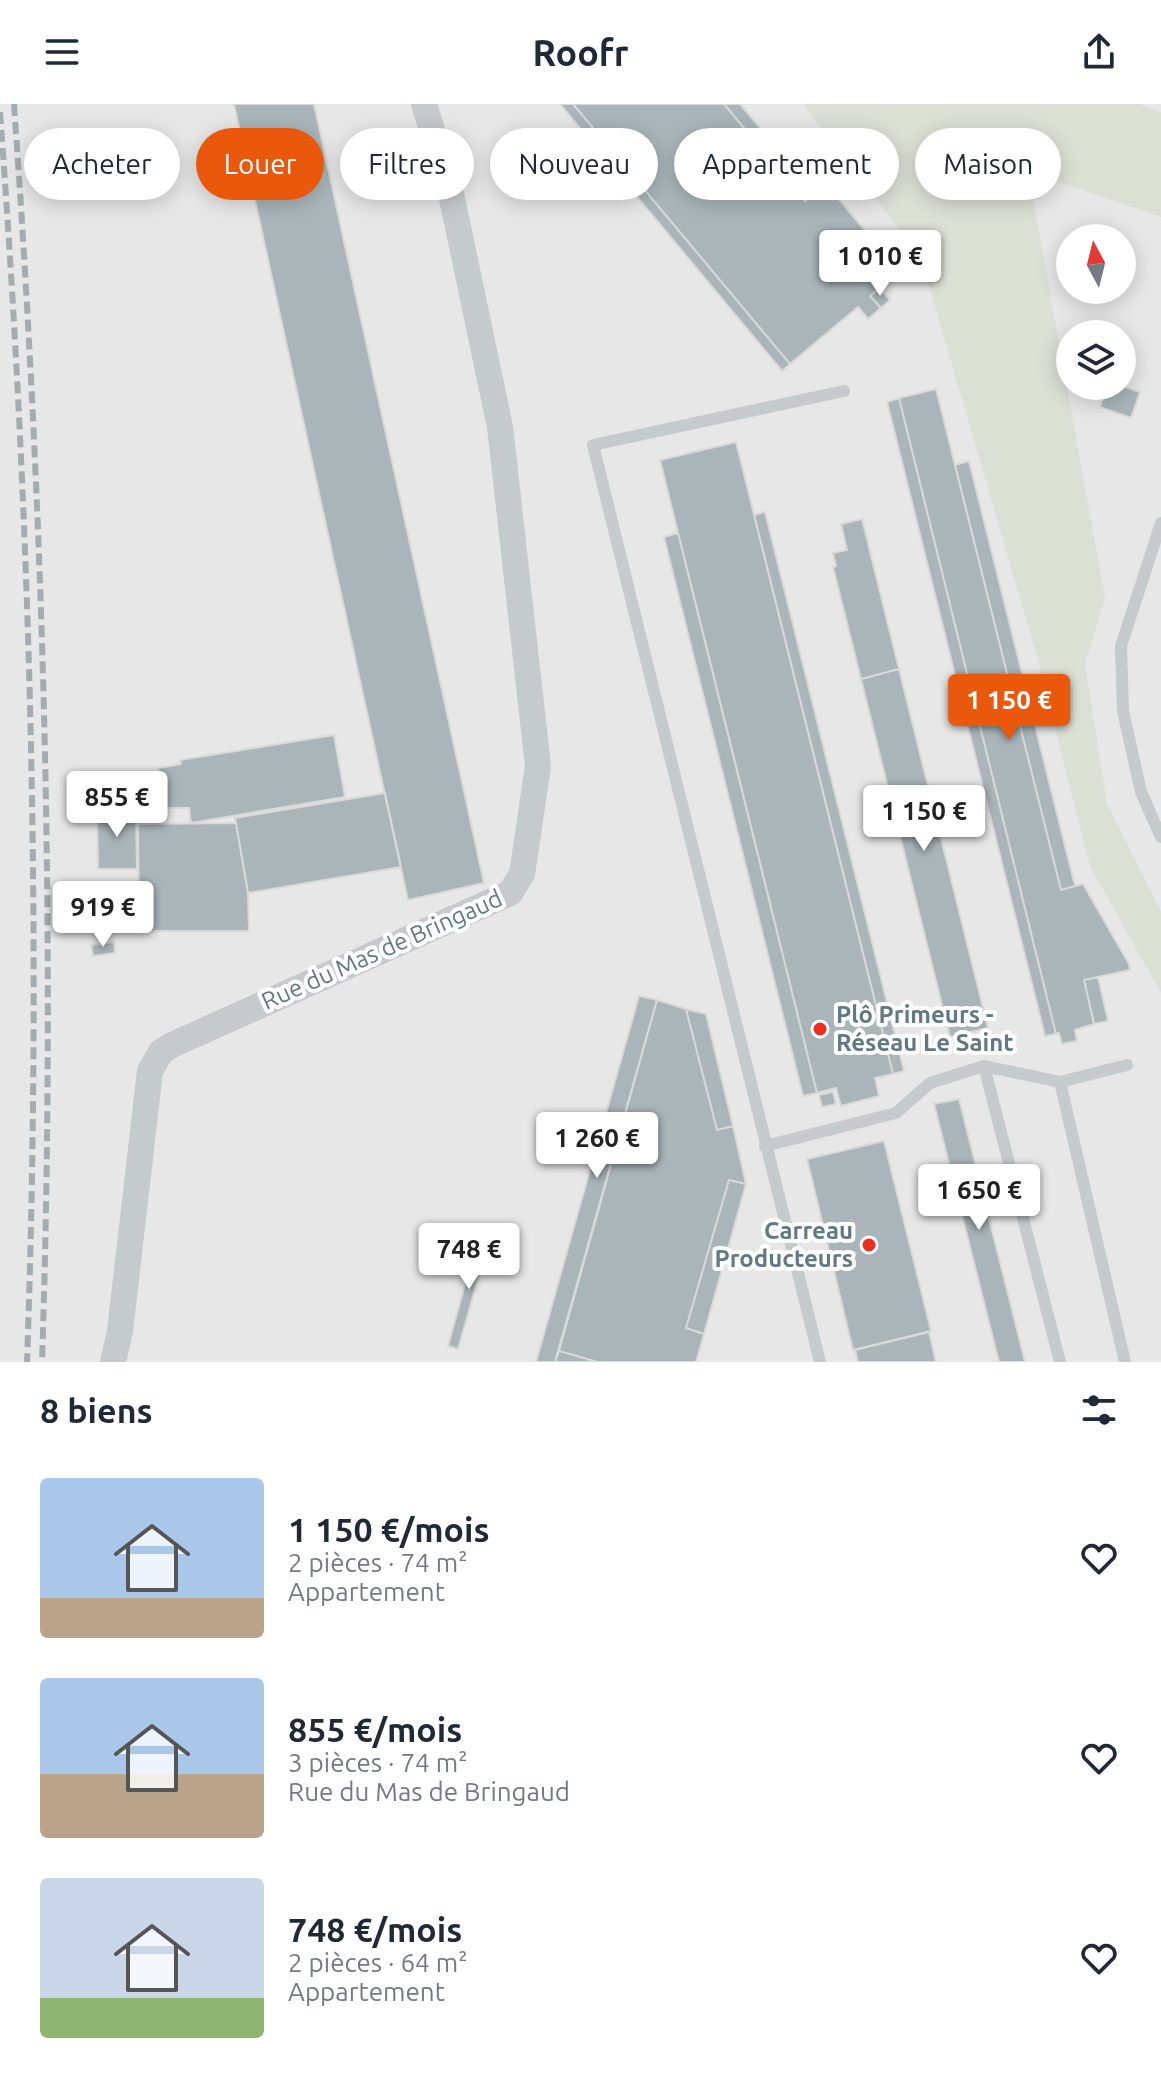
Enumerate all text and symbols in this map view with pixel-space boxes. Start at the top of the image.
icon: menu [40,30,84,74]
icon: share [1077,30,1121,74]
text: Roofr [533,32,628,73]
chip: Acheter [24,128,180,200]
chip: Louer [196,128,324,200]
chip: Filtres [340,128,474,200]
chip: Nouveau [490,128,658,200]
chip: Appartement [674,128,899,200]
chip: Maison [915,128,1061,200]
north arrow [1056,224,1136,304]
map controls [1056,224,1136,400]
pin: 1 010 € [806,230,954,298]
text: 1 010 € [837,241,923,270]
button: layers [1056,320,1136,400]
pin: 1 150 € [935,674,1083,742]
text: 1 150 € [966,685,1052,714]
pin: 855 € [61,771,173,839]
text: 855 € [85,782,149,811]
pin: 1 150 € [850,785,998,853]
text: 1 150 € [881,796,967,825]
pin: 919 € [47,881,159,949]
street label: Rue du Mas de Bringaud [257,884,506,1015]
text: 919 € [71,892,135,921]
place label: Plô Primeurs - Réseau Le Saint [836,1001,1014,1056]
marker: Plô Primeurs - Réseau Le Saint [811,1020,829,1038]
pin: 1 260 € [523,1112,671,1180]
text: 1 260 € [554,1123,640,1152]
pin: 1 650 € [905,1164,1053,1232]
text: 1 650 € [936,1175,1022,1204]
place label: Carreau Producteurs [714,1217,853,1272]
pin: 748 € [413,1223,525,1291]
text: 748 € [437,1234,501,1263]
marker: Carreau Producteurs [860,1236,878,1254]
icon: filters [1077,1388,1121,1432]
text: 8 biens [40,1391,153,1429]
icon: home [104,1510,200,1606]
text: 1 150 €/mois [288,1510,490,1548]
icon: heart [1077,1536,1121,1580]
text: 2 pièces · 74 m² [288,1548,468,1577]
text: Appartement [288,1577,445,1606]
icon: home [104,1710,200,1806]
text: 855 €/mois [288,1710,462,1748]
icon: heart [1077,1736,1121,1780]
text: 3 pièces · 74 m² [288,1748,468,1777]
text: Rue du Mas de Bringaud [288,1777,570,1806]
icon: home [104,1910,200,2006]
text: 748 €/mois [288,1910,462,1948]
icon: heart [1077,1936,1121,1980]
text: 2 pièces · 64 m² [288,1948,468,1977]
text: Appartement [288,1977,445,2006]

